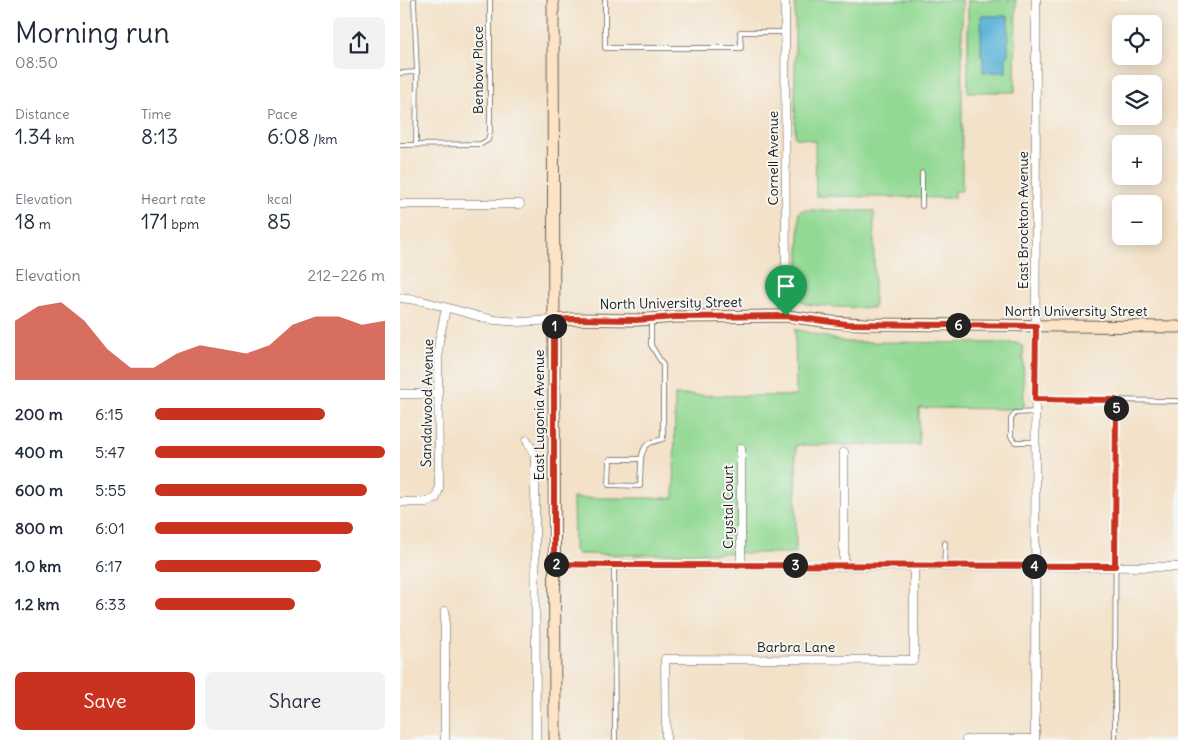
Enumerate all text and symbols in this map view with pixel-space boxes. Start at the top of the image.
text: Morning run [15,15,170,51]
map controls [1112,15,1162,245]
button: locate [1112,15,1162,65]
button: share [333,17,385,69]
street label: Benbow Place [469,26,487,114]
text: 08:50 [15,52,58,72]
button: layers [1112,75,1162,125]
text: Distance [15,105,70,123]
text: Time [141,105,171,123]
text: Pace [267,105,297,123]
street label: Cornell Avenue [764,111,782,205]
text: 1.34 [15,123,52,150]
text: 8:13 [141,123,178,150]
text: 6:08 [267,123,310,150]
text: km [52,130,75,148]
text: /km [310,130,338,148]
button: + [1112,135,1162,185]
street label: East Brockton Avenue [1014,151,1032,289]
text: Elevation [15,190,72,208]
text: Heart rate [141,190,206,208]
text: kcal [267,190,292,208]
button: − [1112,195,1162,245]
text: 18 [15,208,35,235]
text: 171 [141,208,168,235]
text: 85 [267,208,291,235]
text: m [35,215,51,233]
text: bpm [168,215,199,233]
text: Elevation [15,265,81,285]
text: 212–226 m [307,265,385,285]
pin [765,265,807,316]
icon: arrive [772,272,800,300]
street label: North University Street [599,293,743,313]
street label: North University Street [1005,302,1148,320]
pin: 6 [946,312,970,338]
pin: 1 [542,314,566,338]
text: 6 [954,316,963,334]
text: 1 [552,317,557,335]
street label: Sandalwood Avenue [417,339,437,467]
street label: East Lugonia Avenue [530,349,548,481]
pin: 5 [1104,396,1128,420]
text: 5 [1112,399,1121,417]
text: 200 m [15,404,63,424]
text: 6:15 [95,404,123,424]
text: 400 m [15,442,63,462]
text: 5:47 [95,442,125,462]
street label: Crystal Court [719,465,737,549]
text: 600 m [15,480,63,500]
text: 5:55 [95,480,126,500]
text: 800 m [15,518,63,538]
text: 6:01 [95,518,125,538]
pin: 2 [544,552,568,576]
pin: 3 [782,552,808,578]
pin: 4 [1022,554,1046,578]
text: 2 [553,555,560,573]
text: 1.0 km [15,556,61,576]
text: 6:17 [95,556,122,576]
text: 3 [792,556,799,574]
text: 4 [1030,557,1039,575]
text: 1.2 km [15,594,59,614]
text: 6:33 [95,594,126,614]
street label: Barbra Lane [757,638,835,656]
button: Save [15,672,195,730]
button: Share [205,672,385,730]

